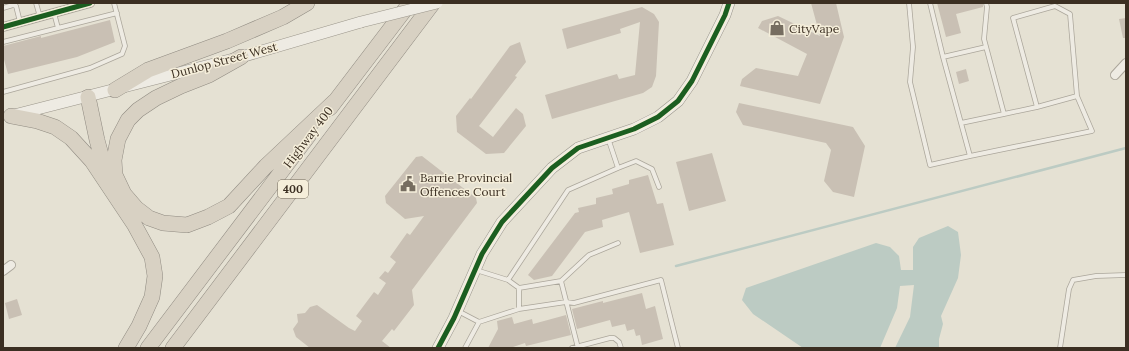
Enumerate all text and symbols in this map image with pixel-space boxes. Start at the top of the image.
shop icon: CityVape [768,19,786,37]
place label: CityVape [789,21,840,36]
street label: Dunlop Street West [169,39,279,81]
street label: Highway 400 [280,103,336,171]
place label: Barrie Provincial Offences Court [420,170,512,199]
public building icon: Barrie Provincial Offences Court [399,175,417,193]
road number: 400 [278,180,308,198]

